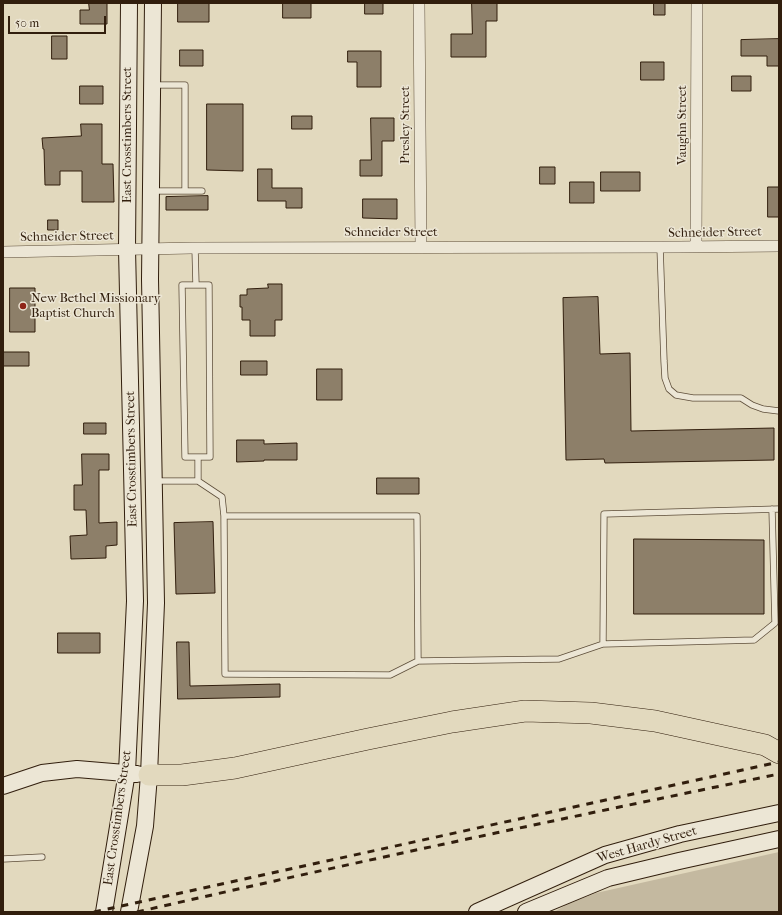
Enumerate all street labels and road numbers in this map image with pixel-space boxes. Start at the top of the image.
street label: East Crosstimbers Street [120,67,136,203]
street label: Vaughn Street [675,85,691,165]
street label: Presley Street [398,86,414,164]
street label: Schneider Street [668,224,762,242]
street label: Schneider Street [344,225,438,241]
street label: Schneider Street [20,228,114,246]
street label: East Crosstimbers Street [123,391,141,527]
street label: East Crosstimbers Street [101,749,135,887]
street label: West Hardy Street [595,823,699,867]

